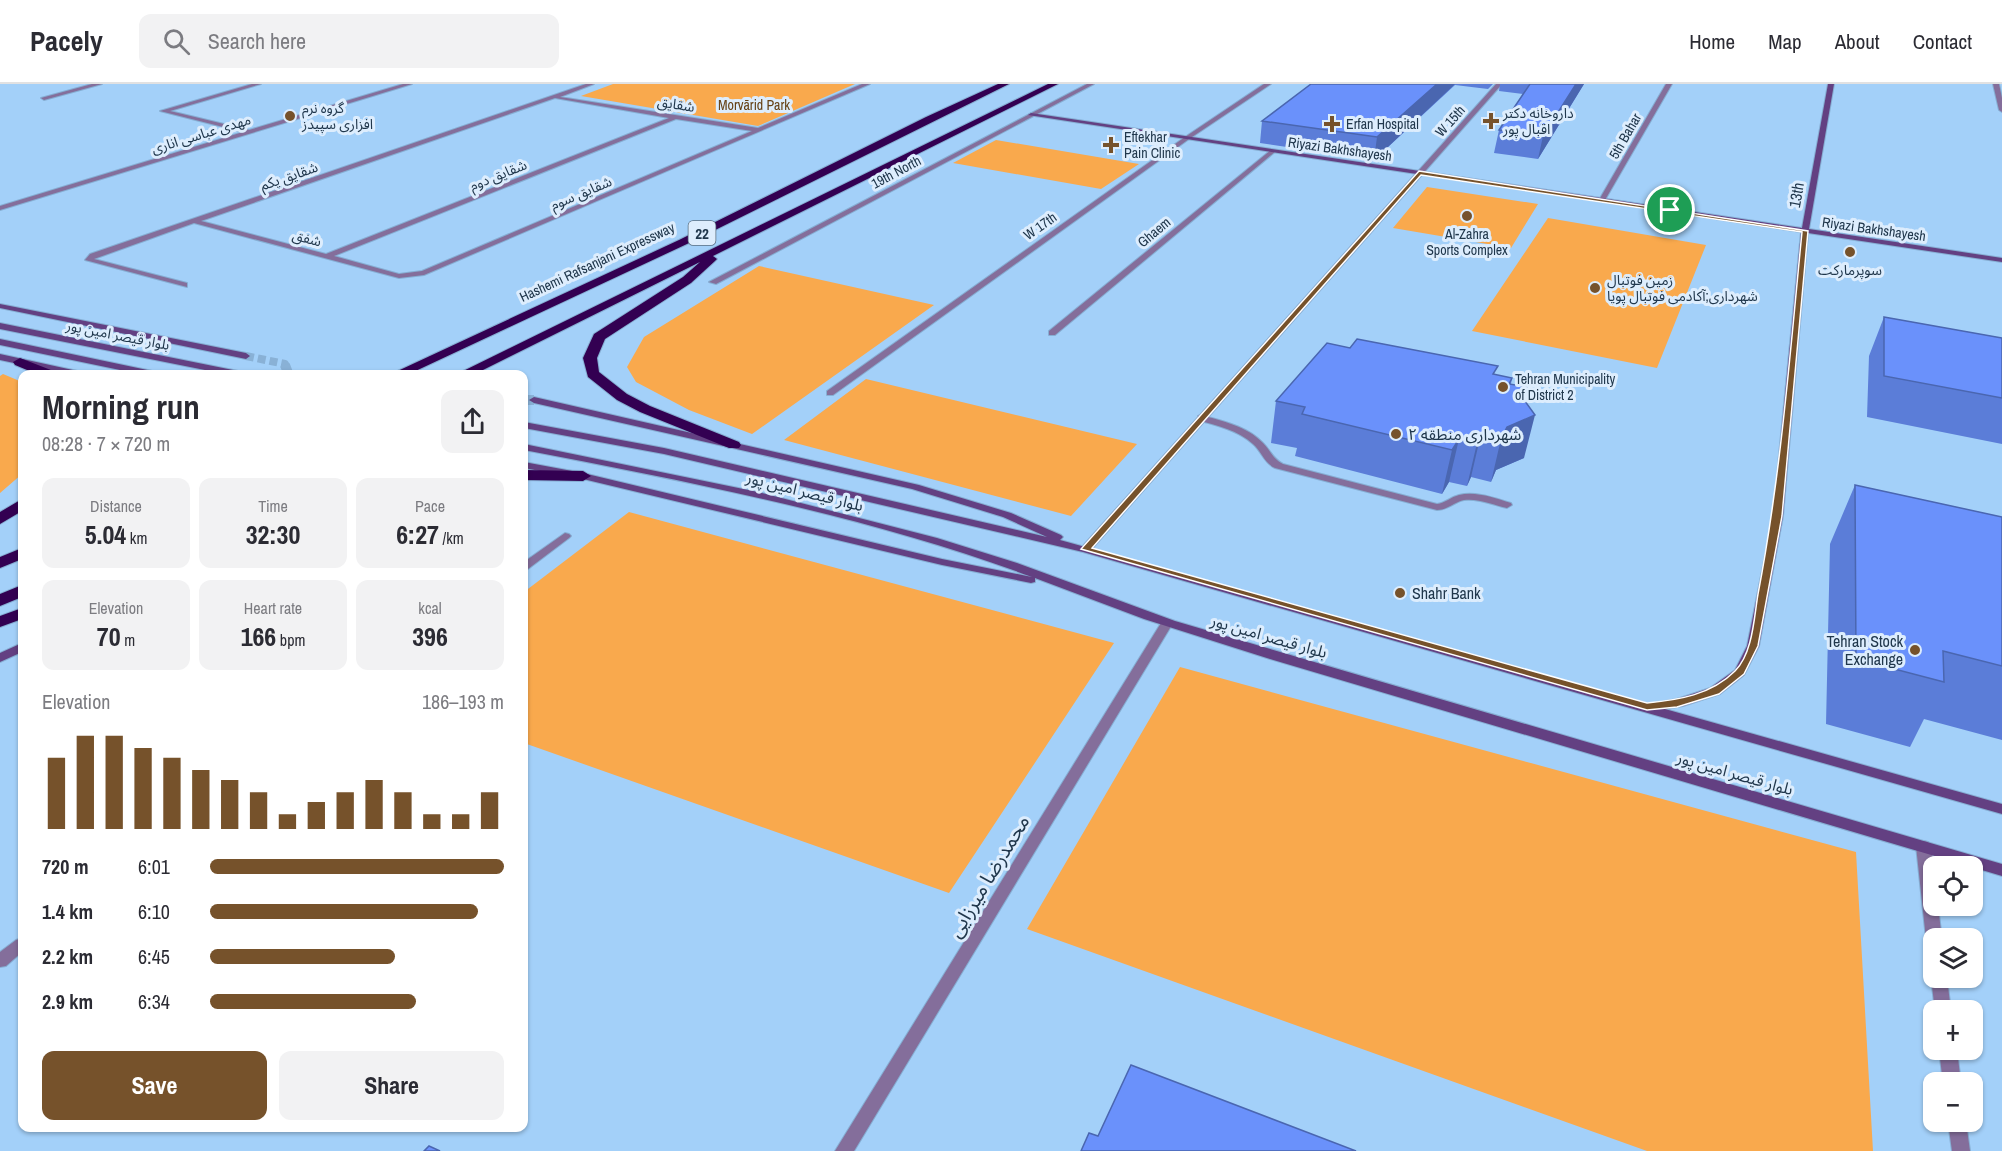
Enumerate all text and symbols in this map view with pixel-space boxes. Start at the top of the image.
search box [139,14,559,68]
text: Pacely [30,22,103,60]
icon: search [160,25,193,58]
text: Search here [208,26,306,56]
text: Home [1689,27,1735,56]
text: Map [1768,27,1802,56]
text: About [1835,27,1880,56]
text: Contact [1913,27,1972,56]
street label: شقایق [656,92,696,117]
park label: Morvārid Park [718,96,790,114]
place label: گروه نرم افزاری سپیدز [301,99,373,134]
street label: W 15th [1431,101,1469,141]
place label: داروخانه دکتر اقبال پور [1502,104,1574,139]
marker: گروه نرم افزاری سپیدز [283,109,297,123]
street label: مهدی عباسی اناری [149,110,253,158]
street label: 5th Bahar [1605,110,1645,162]
marker: داروخانه دکتر اقبال پور [1484,114,1498,128]
marker: Erfan Hospital [1323,115,1341,133]
place label: Erfan Hospital [1346,115,1419,133]
place label: Eftekhar Pain Clinic [1124,128,1180,162]
street label: Riyazi Bakhshayesh [1287,133,1393,165]
marker: Eftekhar Pain Clinic [1102,136,1120,154]
street label: 19th North [868,151,924,193]
street label: شقایق دوم [467,155,530,197]
street label: شقایق یکم [258,158,321,196]
street label: شقایق سوم [548,172,615,216]
street label: 13th [1783,181,1809,209]
pin [1644,184,1695,235]
icon: arrive [1653,193,1686,226]
street label: W 17th [1020,208,1060,244]
marker: Al-Zahra Sports Complex [1460,209,1474,223]
street label: Ghaem [1134,213,1174,251]
street label: Riyazi Bakhshayesh [1821,213,1927,245]
street label: Hashemi Rafsanjani Expressway [517,218,678,306]
road number: 22 [688,221,716,245]
place label: Al-Zahra Sports Complex [1426,225,1508,259]
street label: شفق [290,226,323,251]
marker: سوپرمارکت [1843,245,1857,259]
place label: سوپرمارکت [1818,261,1882,280]
place label: زمین فوتبال شهرداری;آکادمی فوتبال پویا [1607,271,1758,306]
marker: زمین فوتبال شهرداری;آکادمی فوتبال پویا [1588,281,1602,295]
street label: بلوار قیصر امین پور [64,316,171,355]
place label: Tehran Municipality of District 2 [1515,370,1615,404]
marker: Tehran Municipality of District 2 [1496,380,1510,394]
text: Morning run [42,385,200,429]
button: share [441,390,504,453]
place label: شهرداری منطقه ۲ [1408,423,1521,445]
marker: شهرداری منطقه ۲ [1389,427,1403,441]
text: 08:28 · 7 × 720 m [42,430,170,457]
street label: بلوار قیصر امین پور [743,466,866,516]
text: Distance [90,495,142,517]
text: Time [258,495,288,517]
text: Pace [415,495,445,517]
text: 5.04 [85,517,126,552]
text: 32:30 [246,517,300,552]
text: 6:27 [396,517,439,552]
text: km [126,527,147,549]
text: /km [439,527,464,549]
place label: Shahr Bank [1412,582,1481,604]
marker: Shahr Bank [1393,586,1407,600]
text: Elevation [89,597,143,619]
text: Heart rate [244,597,302,619]
text: kcal [418,597,442,619]
street label: بلوار قیصر امین پور [1207,609,1330,663]
text: 70 [97,619,121,654]
text: 166 [241,619,276,654]
text: 396 [412,619,448,654]
text: m [121,629,135,651]
text: bpm [276,629,305,651]
place label: Tehran Stock Exchange [1826,630,1903,670]
marker: Tehran Stock Exchange [1908,643,1922,657]
text: Elevation [42,688,110,715]
text: 186–193 m [422,688,504,715]
street label: بلوار قیصر امین پور [1673,746,1796,800]
street label: محمدرضا میرزایی [941,810,1035,942]
text: 720 m [42,853,89,880]
text: 6:01 [138,853,170,880]
map controls [1923,856,1983,1132]
button: locate [1923,856,1983,916]
text: 1.4 km [42,898,93,925]
text: 6:10 [138,898,170,925]
button: layers [1923,928,1983,988]
text: 2.2 km [42,943,93,970]
text: 6:45 [138,943,170,970]
text: 2.9 km [42,988,93,1015]
text: 6:34 [138,988,170,1015]
button: + [1923,1000,1983,1060]
button: Save [42,1051,267,1120]
button: Share [279,1051,504,1120]
button: − [1923,1072,1983,1132]

